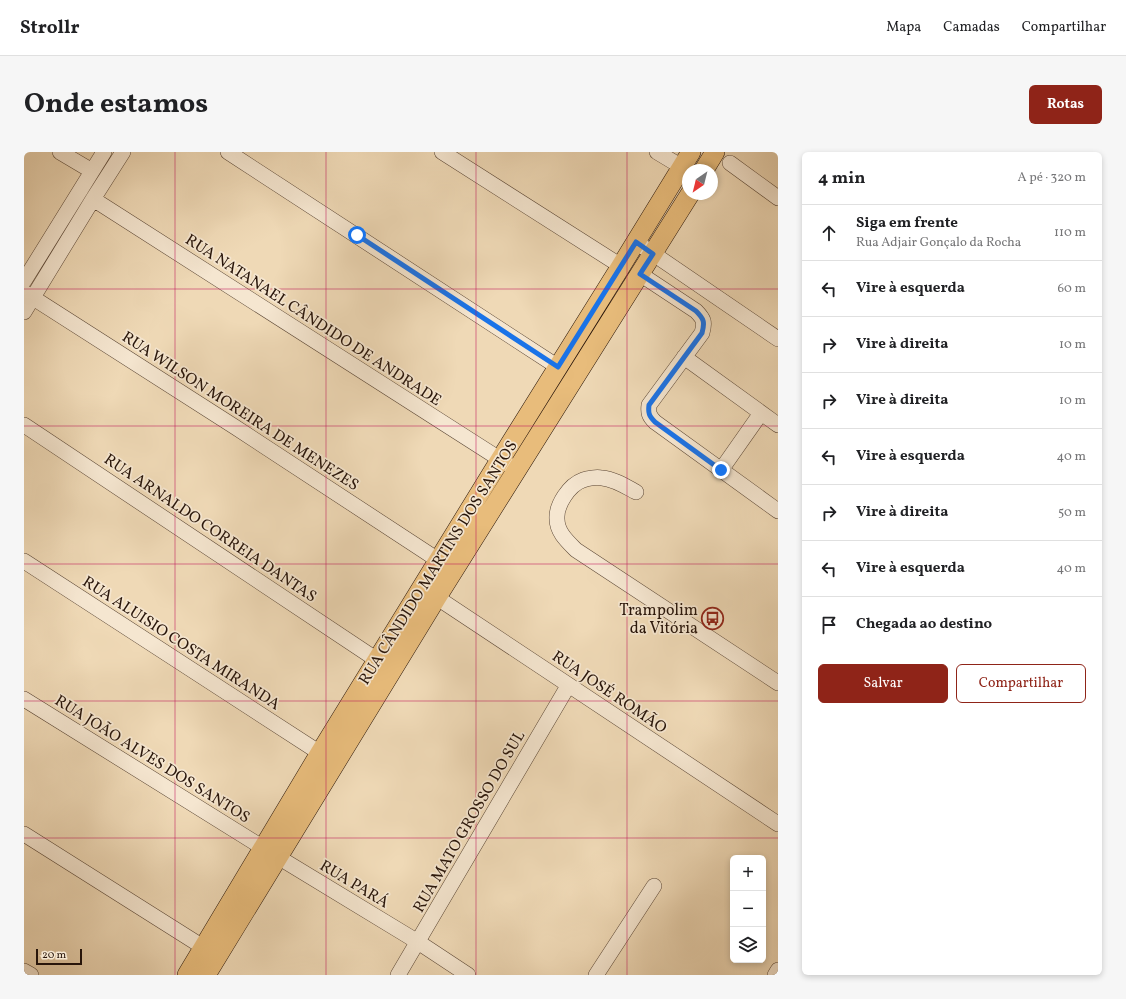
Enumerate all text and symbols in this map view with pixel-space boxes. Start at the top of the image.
text: Strollr [20,15,80,41]
text: Mapa [886,18,921,37]
text: Camadas [943,18,1000,37]
text: Compartilhar [1022,18,1106,37]
text: Onde estamos [24,85,208,124]
button: Rotas [1029,85,1102,124]
north arrow [682,164,718,200]
text: 4 min [818,167,865,190]
text: A pé · 320 m [1017,169,1086,187]
text: Siga em frente [856,213,958,234]
icon: ahead [818,222,840,244]
text: 110 m [1054,224,1086,242]
route start [348,226,366,244]
street label: RUA NATANAEL CÂNDIDO DE ANDRADE [181,229,446,412]
text: Rua Adjair Gonçalo da Rocha [856,234,1021,252]
icon: left [818,278,840,300]
text: Vire à esquerda [856,278,965,299]
text: 60 m [1058,280,1086,298]
street label: RUA WILSON MOREIRA DE MENEZES [117,327,363,497]
icon: right [818,334,840,356]
text: Vire à direita [856,334,948,355]
text: 10 m [1059,336,1086,354]
icon: right [818,390,840,412]
text: Vire à direita [856,390,948,411]
text: 10 m [1059,392,1086,410]
street label: RUA CÂNDIDO MARTINS DOS SANTOS [353,436,523,689]
icon: left [818,446,840,468]
text: Vire à esquerda [856,446,965,467]
text: 40 m [1057,448,1086,466]
street label: RUA ARNALDO CORREIA DANTAS [99,449,321,608]
route end [712,461,730,479]
icon: right [818,502,840,524]
text: Vire à direita [856,502,948,523]
text: 50 m [1058,504,1086,522]
icon: left [818,558,840,580]
text: Vire à esquerda [856,558,965,579]
text: 40 m [1057,560,1086,578]
street label: RUA ALUISIO COSTA MIRANDA [78,571,284,716]
place label: Trampolim da Vitória [619,600,698,640]
bus stop icon: Trampolim da Vitória [700,605,726,631]
icon: arrive [818,614,840,636]
text: Chegada ao destino [856,614,992,635]
street label: RUA JOSÉ ROMÃO [547,646,671,740]
button: Salvar [818,664,948,703]
button: Compartilhar [956,664,1086,703]
street label: RUA JOÃO ALVES DOS SANTOS [50,690,254,829]
street label: RUA MATO GROSSO DO SUL [409,727,531,917]
street label: RUA PARÁ [315,855,393,914]
map controls [730,855,766,963]
button: + [730,855,766,891]
button: − [730,891,766,927]
button: layers [730,927,766,963]
scale bar [36,947,82,966]
text: 20 m [42,948,66,963]

